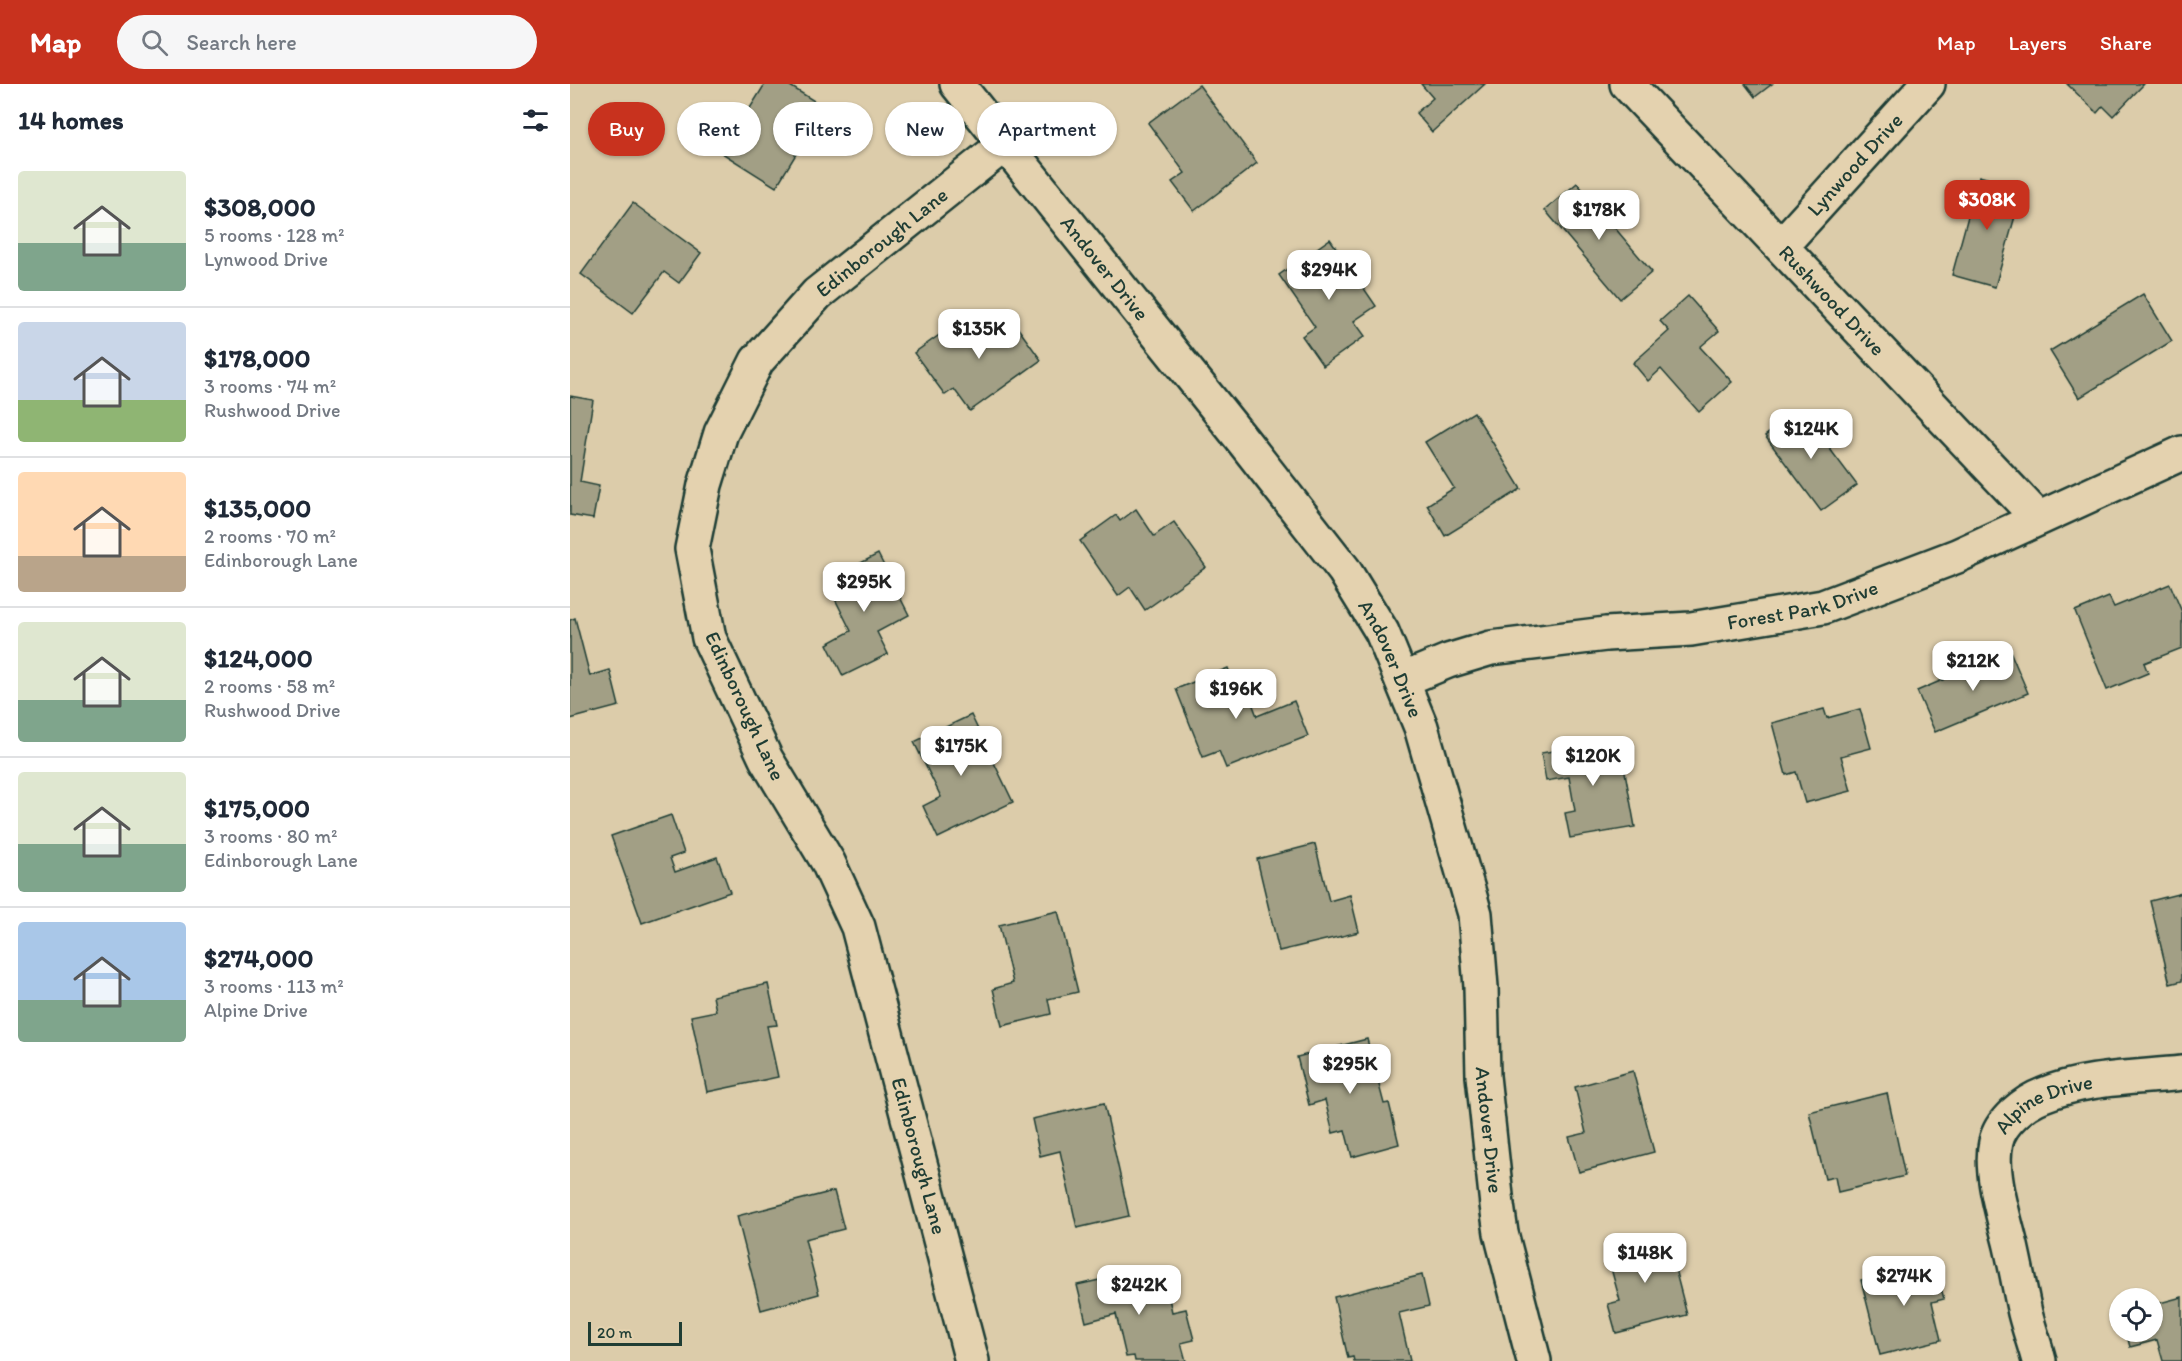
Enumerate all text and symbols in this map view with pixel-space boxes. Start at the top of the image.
search box [117,15,537,69]
text: Map [30,25,81,59]
icon: search [138,26,171,59]
text: Search here [186,29,297,56]
text: Map [1937,30,1976,55]
text: Layers [2009,30,2067,55]
text: Share [2100,30,2152,55]
chip: Buy [588,102,665,156]
chip: Rent [677,102,761,156]
chip: Filters [773,102,873,156]
chip: New [885,102,965,156]
chip: Apartment [977,102,1117,156]
text: 14 homes [18,104,124,136]
icon: filters [519,104,552,137]
street label: Lynwood Drive [1802,108,1908,221]
pin: $308K [1945,180,2029,231]
street label: Edinborough Lane [811,182,952,302]
text: $308K [1958,187,2016,211]
pin: $178K [1557,190,1641,241]
text: $308,000 [204,191,316,223]
icon: home [66,195,138,267]
text: $178K [1572,197,1626,221]
street label: Andover Drive [1056,210,1155,325]
text: 5 rooms · 128 m² [204,223,345,247]
street label: Rushwood Drive [1774,239,1891,361]
text: Lynwood Drive [204,247,328,271]
pin: $294K [1287,250,1371,301]
text: $294K [1301,257,1357,281]
pin: $135K [937,309,1021,360]
text: $135K [952,316,1006,340]
text: $178,000 [204,342,311,374]
icon: home [66,346,138,418]
text: 3 rooms · 74 m² [204,374,336,398]
text: Rushwood Drive [204,398,340,422]
pin: $124K [1769,409,1853,460]
text: $124K [1784,416,1838,440]
text: $135,000 [204,492,311,524]
icon: home [66,496,138,568]
text: 2 rooms · 70 m² [204,524,336,548]
text: Edinborough Lane [204,548,358,572]
pin: $295K [822,562,906,613]
text: $295K [837,569,891,593]
street label: Forest Park Drive [1725,574,1881,635]
street label: Andover Drive [1353,595,1429,721]
street label: Edinborough Lane [700,627,791,784]
pin: $212K [1931,641,2015,692]
text: $124,000 [204,642,313,674]
icon: home [66,646,138,718]
text: $212K [1946,648,2000,672]
pin: $196K [1194,669,1278,720]
text: 2 rooms · 58 m² [204,674,335,698]
text: $196K [1209,676,1263,700]
text: Rushwood Drive [204,698,340,722]
pin: $175K [919,726,1003,777]
text: $175K [935,733,987,757]
pin: $120K [1551,736,1635,787]
text: $120K [1565,743,1621,767]
text: $175,000 [204,792,310,824]
icon: home [66,796,138,868]
text: 3 rooms · 80 m² [204,824,337,848]
text: Edinborough Lane [204,848,358,872]
text: $274,000 [204,942,314,974]
icon: home [66,946,138,1018]
text: 3 rooms · 113 m² [204,974,344,998]
text: Alpine Drive [204,998,308,1022]
pin: $295K [1308,1044,1392,1095]
text: $295K [1323,1051,1377,1075]
street label: Andover Drive [1471,1067,1509,1195]
street label: Alpine Drive [1989,1069,2095,1138]
street label: Edinborough Lane [887,1075,952,1237]
pin: $148K [1603,1233,1687,1284]
text: $148K [1617,1240,1673,1264]
pin: $274K [1862,1256,1946,1307]
text: $274K [1876,1263,1932,1287]
pin: $242K [1097,1265,1181,1316]
text: $242K [1111,1272,1167,1296]
map controls [2109,1288,2163,1342]
button: locate [2109,1288,2163,1342]
scale bar [588,1319,682,1346]
text: 20 m [597,1323,632,1342]

